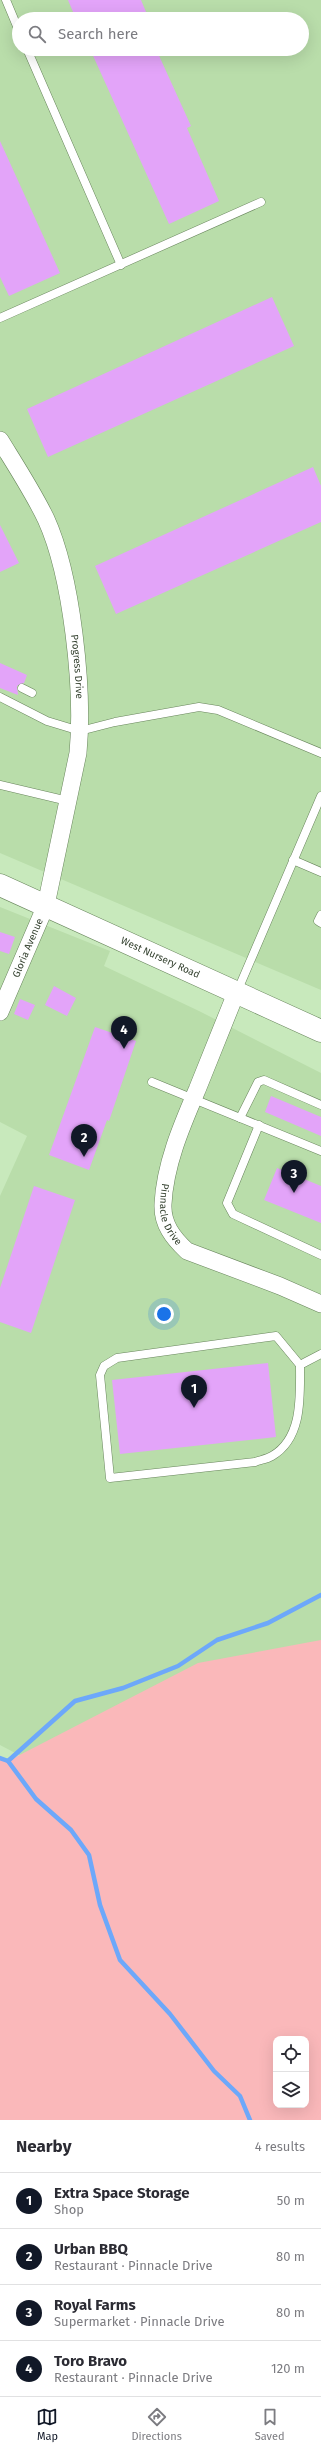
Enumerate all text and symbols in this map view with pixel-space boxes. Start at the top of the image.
search box [12,12,309,56]
icon: search [26,23,48,45]
text: Search here [58,25,138,43]
street label: Progress Drive [68,634,85,699]
street label: Gloria Avenue [10,917,46,979]
street label: West Nursery Road [119,935,202,981]
pin: 4 [111,1016,137,1049]
pin: 2 [71,1124,97,1157]
pin: 3 [281,1160,307,1193]
street label: Pinnacle Drive [157,1183,184,1248]
your location [154,1304,174,1324]
pin: 1 [181,1375,207,1408]
map controls [273,2036,309,2108]
button: locate [273,2036,309,2072]
button: layers [273,2072,309,2108]
text: Nearby [16,2136,71,2157]
text: 4 results [255,2139,305,2154]
text: Extra Space Storage [54,2184,190,2202]
text: 1 [26,2193,32,2208]
text: 50 m [277,2193,305,2208]
text: Shop [54,2202,84,2217]
text: Urban BBQ [54,2240,128,2258]
text: 2 [26,2249,32,2264]
text: 80 m [276,2249,305,2264]
text: Restaurant · Pinnacle Drive [54,2258,213,2273]
text: Royal Farms [54,2296,136,2314]
text: 3 [26,2305,32,2320]
text: 80 m [276,2305,305,2320]
text: Supermarket · Pinnacle Drive [54,2314,225,2329]
text: Toro Bravo [54,2352,127,2370]
text: 4 [25,2361,33,2376]
text: 120 m [271,2361,305,2376]
text: Restaurant · Pinnacle Drive [54,2370,213,2385]
tab: Map [36,2406,58,2443]
tab: Directions [131,2406,182,2443]
tab: Saved [255,2406,285,2443]

